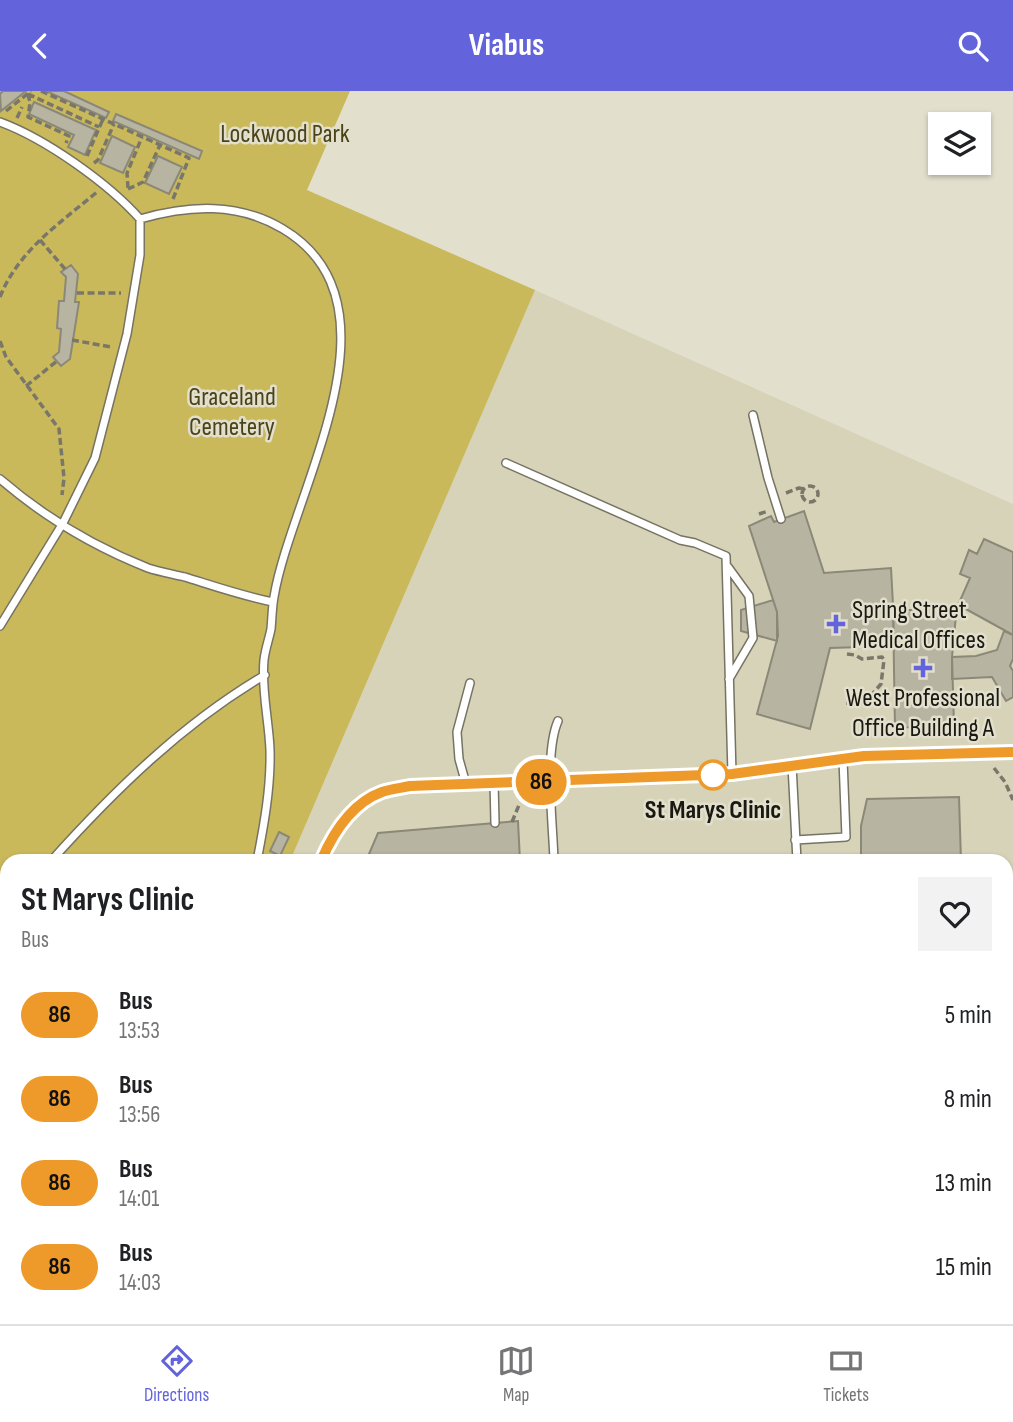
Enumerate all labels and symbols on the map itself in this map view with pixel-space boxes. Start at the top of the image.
park label: Lockwood Park [220,119,350,150]
park label: Graceland Cemetery [188,382,276,443]
place label: Spring Street Medical Offices [852,595,985,656]
marker: Spring Street Medical Offices [826,614,846,634]
marker: West Professional Office Building A [913,658,933,678]
place label: West Professional Office Building A [846,683,1000,744]
line badge: 86 [510,759,572,805]
marker: St Marys Clinic [698,760,728,790]
place label: St Marys Clinic [645,795,781,826]

